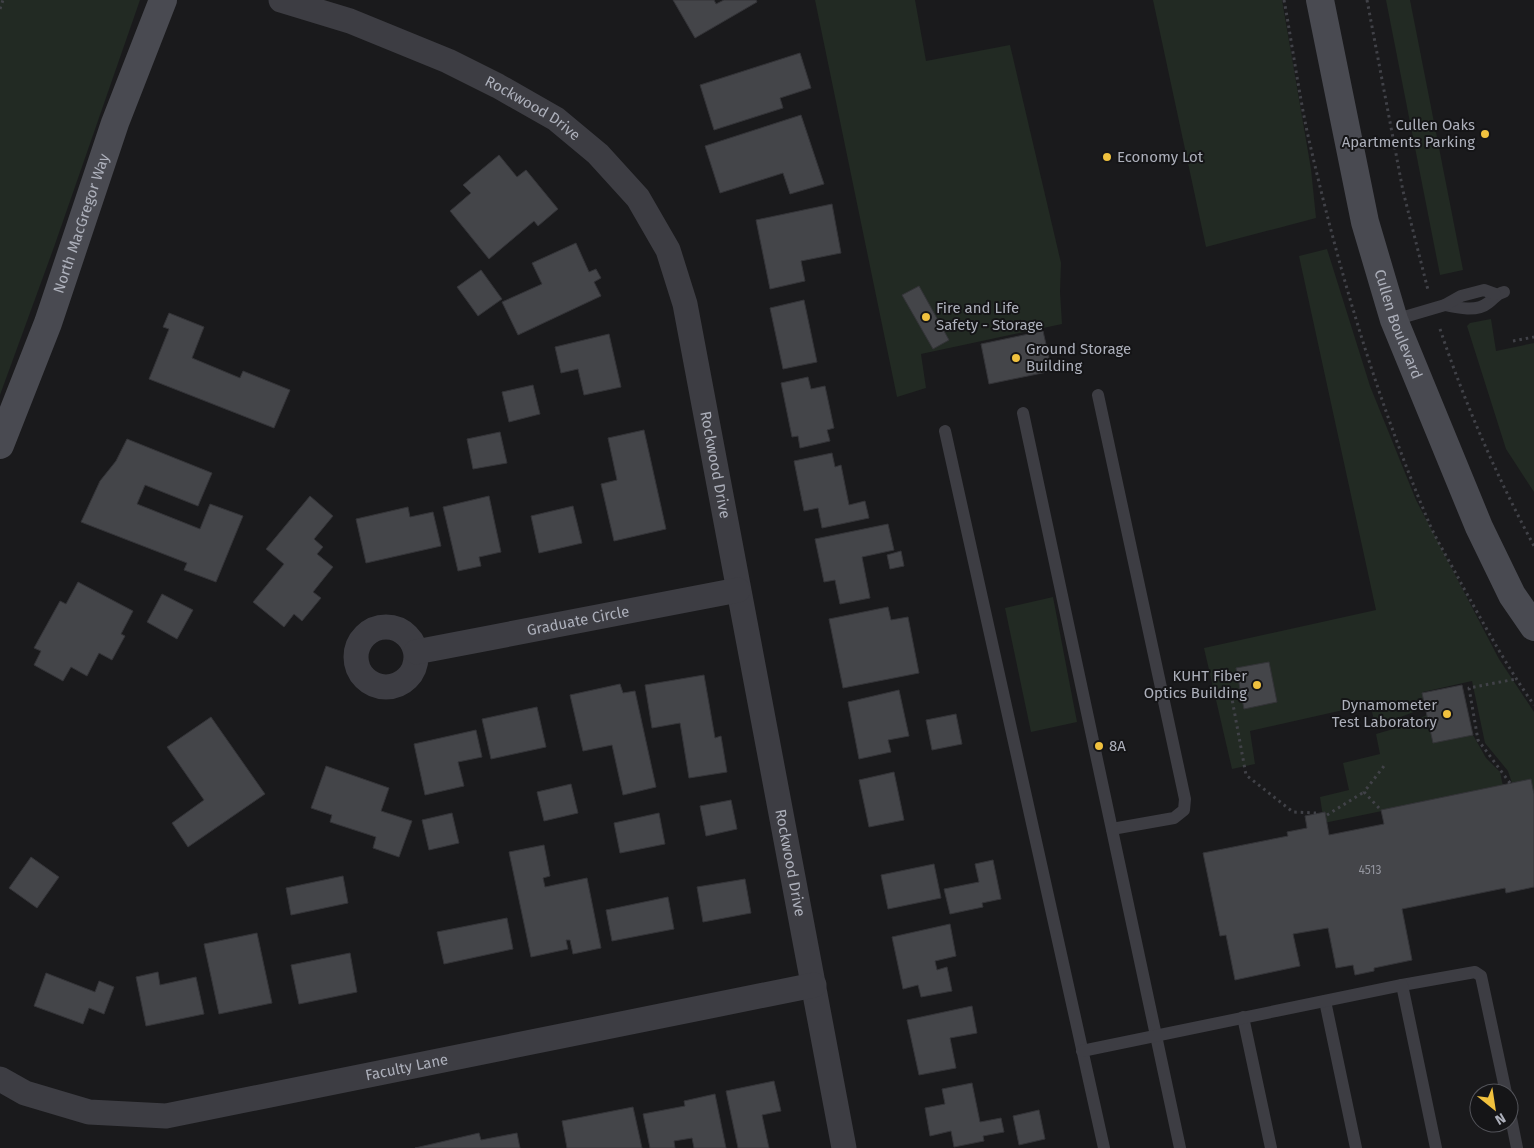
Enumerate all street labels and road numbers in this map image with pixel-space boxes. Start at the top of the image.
street label: Rockwood Drive [482,72,584,144]
street label: North MacGregor Way [50,151,113,296]
street label: Cullen Boulevard [1371,267,1426,382]
street label: Rockwood Drive [696,410,734,520]
street label: Graduate Circle [525,602,631,639]
street label: Rockwood Drive [771,808,809,918]
street label: Faculty Lane [364,1050,450,1085]

